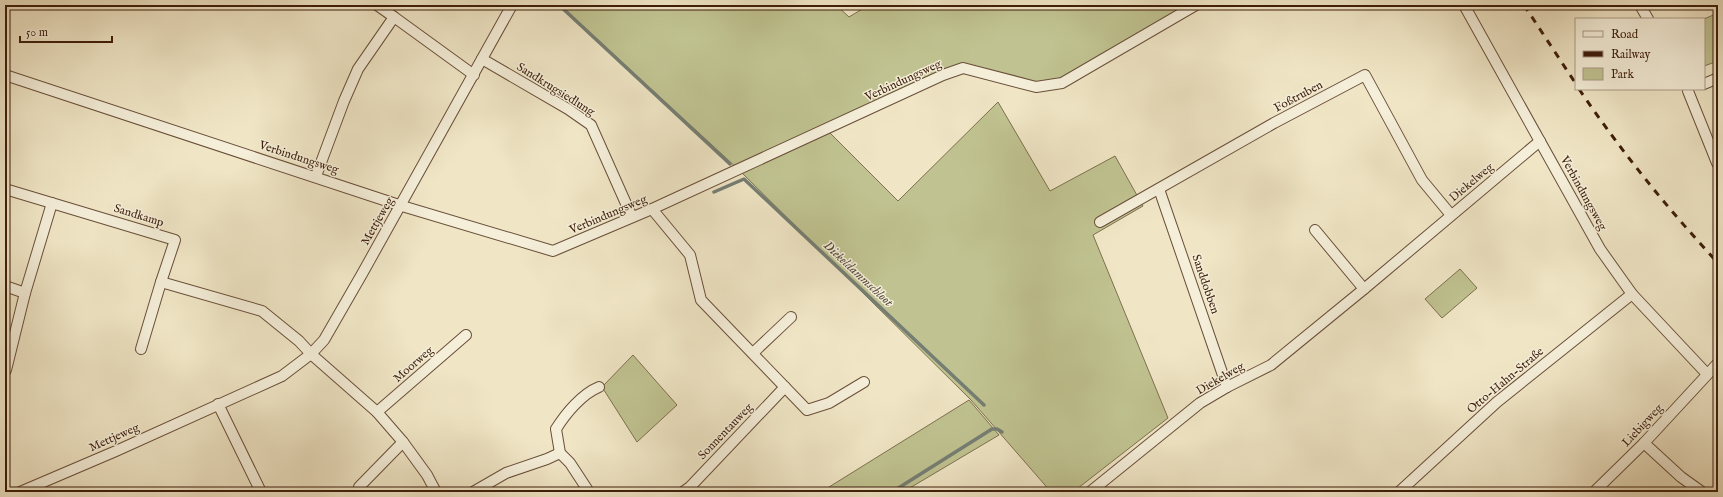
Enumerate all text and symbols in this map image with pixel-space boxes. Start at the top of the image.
scale bar [20,18,112,44]
legend [1575,18,1705,90]
text: 50 m [26,25,48,40]
text: Road [1611,27,1639,42]
text: Railway [1611,47,1650,62]
street label: Verbindungsweg [862,56,944,105]
street label: Sandkrugsiedlung [514,59,598,120]
text: Park [1611,67,1634,82]
street label: Foßtruben [1271,77,1326,116]
street label: Verbindungsweg [256,137,341,178]
street label: Verbindungsweg [1556,153,1610,233]
street label: Diekelweg [1446,159,1497,205]
street label: Verbindungsweg [566,191,650,238]
street label: Mettjeweg [358,194,397,248]
street label: Sandkamp [112,201,166,231]
water label: Diekeldammschloot [820,237,897,311]
street label: Sanddobben [1188,253,1223,316]
street label: Moorweg [390,343,437,386]
street label: Otto-Hahn-Straße [1464,344,1547,417]
street label: Diekelweg [1194,358,1247,398]
street label: Sonnentauweg [695,400,756,463]
street label: Liebigweg [1619,400,1666,450]
street label: Mettjeweg [87,420,142,455]

